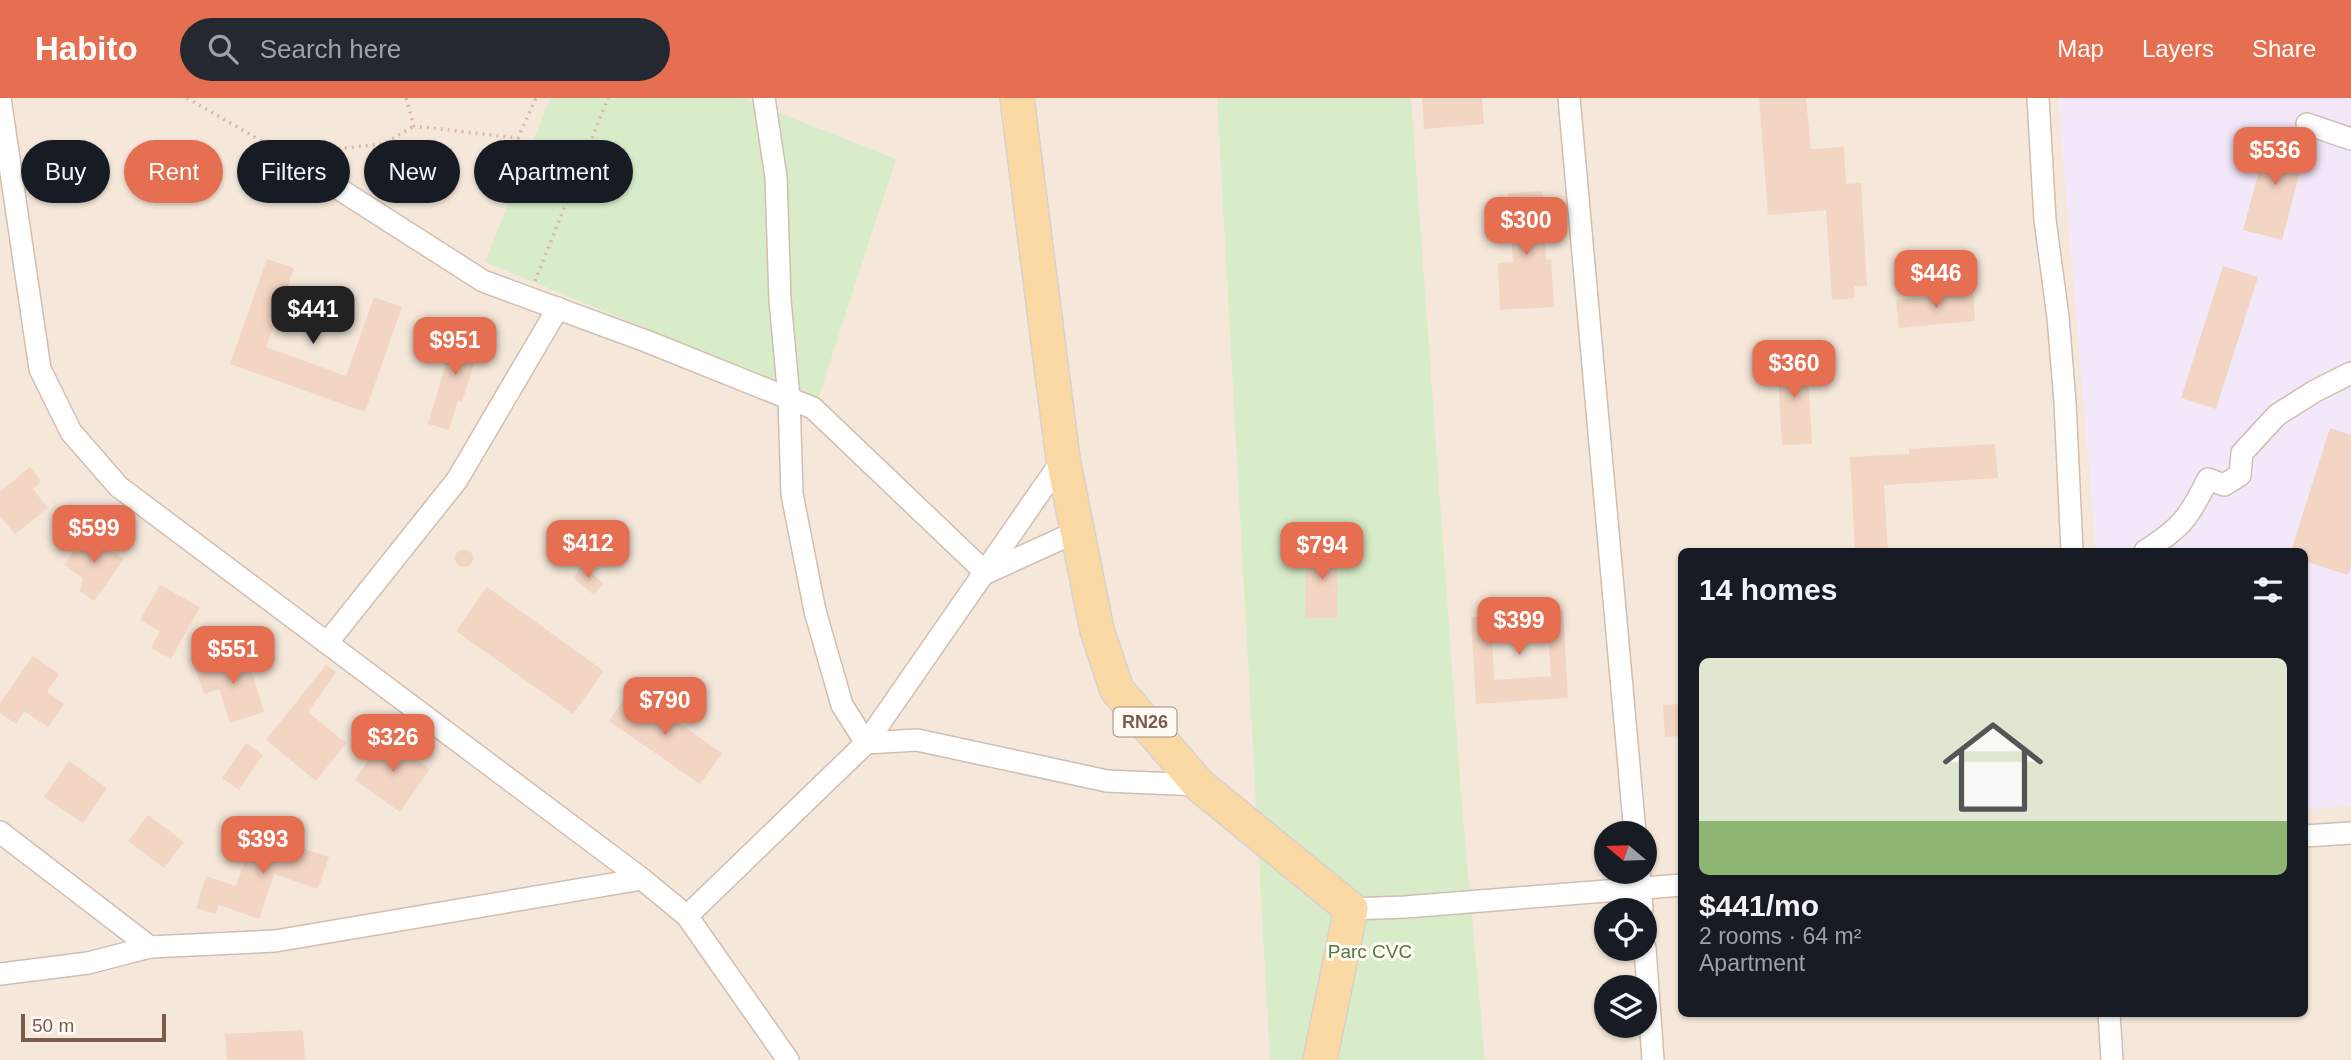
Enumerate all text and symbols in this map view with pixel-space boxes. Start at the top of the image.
search box [180,18,670,81]
text: Habito [35,30,138,67]
icon: search [204,30,242,68]
text: Search here [260,34,401,64]
text: Map [2057,35,2104,62]
text: Layers [2142,35,2214,62]
text: Share [2252,35,2316,62]
pin: $536 [2234,127,2316,187]
text: $536 [2249,137,2301,163]
chip: Buy [21,140,110,203]
chip: Rent [124,140,223,203]
chip: Filters [237,140,350,203]
chip: New [364,140,460,203]
chip: Apartment [474,140,633,203]
pin: $300 [1485,198,1567,257]
text: $300 [1500,207,1552,233]
pin: $446 [1895,250,1977,310]
text: $446 [1910,260,1962,286]
pin: $441 [272,286,354,346]
text: $441 [287,296,339,322]
pin: $951 [414,317,496,377]
text: $951 [429,327,481,353]
pin: $360 [1753,341,1835,400]
text: $360 [1768,350,1820,376]
pin: $599 [53,505,135,565]
text: $599 [68,515,120,541]
pin: $412 [547,520,629,580]
pin: $794 [1281,522,1363,582]
text: $412 [562,530,614,556]
text: $794 [1296,532,1348,558]
icon: filters [2249,571,2287,609]
text: 14 homes [1699,573,1837,606]
pin: $399 [1478,598,1560,657]
text: $399 [1493,607,1545,633]
pin: $551 [192,626,274,686]
text: $551 [207,636,259,662]
pin: $790 [624,678,706,737]
text: $790 [639,687,691,713]
icon: home [1930,704,2056,830]
road number: RN26 [1114,708,1176,736]
pin: $326 [352,714,434,774]
text: $326 [367,724,419,750]
pin: $393 [222,816,304,876]
north arrow [1594,821,1657,884]
map controls [1594,821,1657,1038]
text: $393 [237,826,289,852]
text: $441/mo [1699,889,1819,922]
button: locate [1594,898,1657,961]
text: 2 rooms · 64 m² [1699,923,1861,949]
park label: Parc CVC [1328,941,1412,962]
text: Apartment [1699,950,1805,976]
button: layers [1594,975,1657,1038]
scale bar [21,1011,166,1043]
text: 50 m [32,1015,74,1036]

